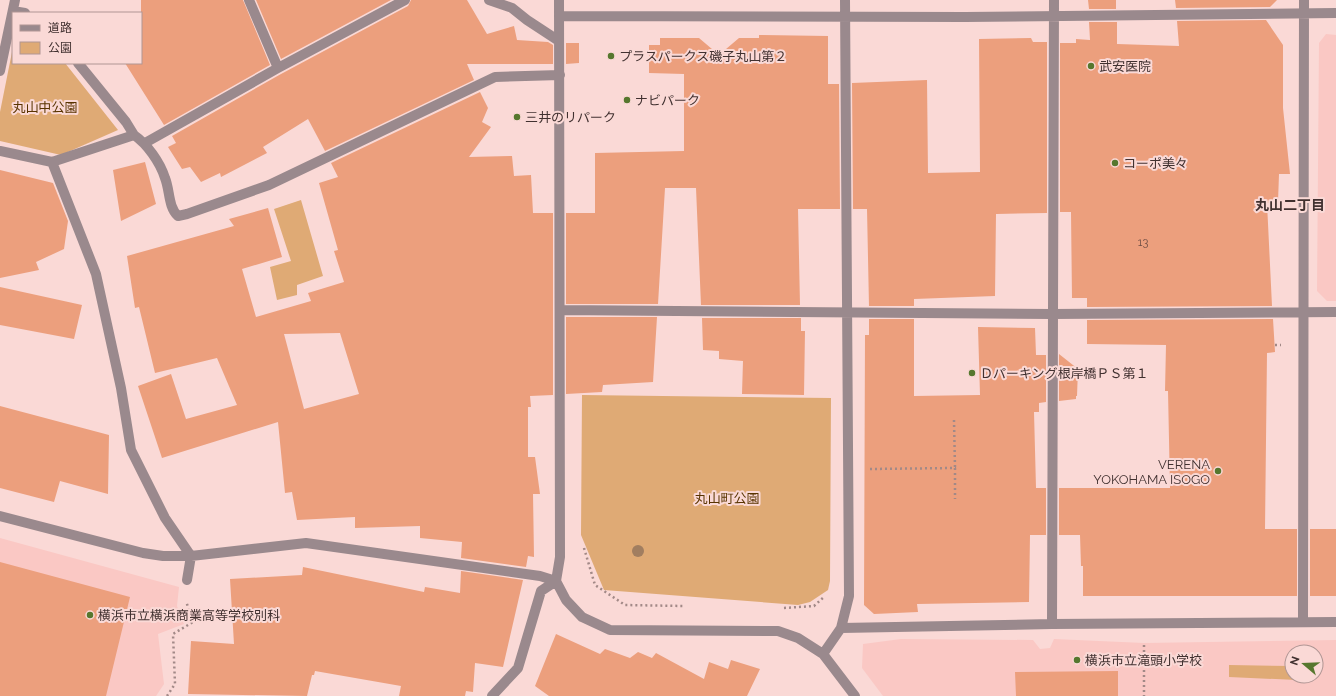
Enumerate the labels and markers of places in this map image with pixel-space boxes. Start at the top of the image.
place label: プラスパークス磯子丸山第２ [619,49,787,64]
marker: プラスパークス磯子丸山第２ [606,51,616,61]
place label: 武安医院 [1099,59,1151,74]
marker: 武安医院 [1086,61,1096,71]
place label: ナビパーク [635,93,700,108]
marker: ナビパーク [622,95,632,105]
place label: 三井のリパーク [525,110,616,125]
marker: 三井のリパーク [512,112,522,122]
place label: コーポ美々 [1123,156,1188,171]
marker: コーポ美々 [1110,158,1120,168]
place label: Ｄパーキング根岸橋ＰＳ第１ [980,366,1149,381]
marker: Ｄパーキング根岸橋ＰＳ第１ [967,368,977,378]
place label: VERENA YOKOHAMA ISOGO [1093,457,1210,487]
marker: VERENA YOKOHAMA ISOGO [1213,466,1223,476]
place label: 横浜市立横浜商業高等学校別科 [98,608,280,623]
marker: 横浜市立横浜商業高等学校別科 [85,610,95,620]
place label: 横浜市立滝頭小学校 [1085,653,1202,668]
marker: 横浜市立滝頭小学校 [1072,655,1082,665]

